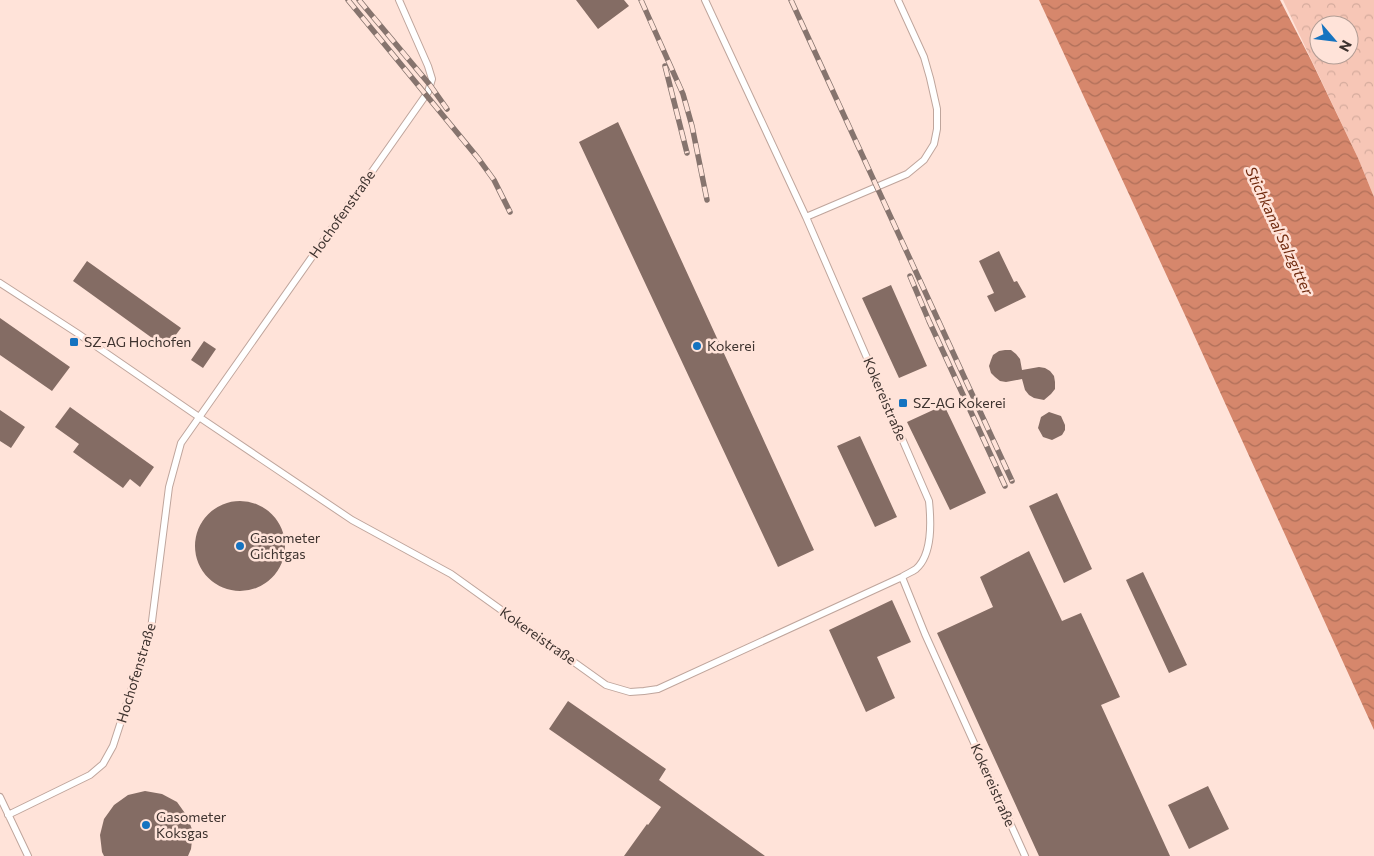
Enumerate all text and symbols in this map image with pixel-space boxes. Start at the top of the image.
north arrow [1309,15,1359,65]
text: N [1336,38,1356,55]
water label: Stichkanal Salzgitter [1242,163,1318,299]
street label: Hochofenstraße [305,166,378,261]
place label: SZ-AG Hochofen [84,333,191,350]
marker: SZ-AG Hochofen [68,336,80,348]
place label: Kokerei [707,337,755,354]
marker: Kokerei [691,340,703,352]
street label: Kokereistraße [860,355,911,443]
place label: SZ-AG Kokerei [913,394,1006,411]
marker: SZ-AG Kokerei [897,397,909,409]
place label: Gasometer Gichtgas [250,529,321,562]
marker: Gasometer Gichtgas [234,540,246,552]
street label: Kokereistraße [497,603,580,668]
street label: Hochofenstraße [112,621,159,725]
street label: Kokereistraße [968,741,1019,829]
place label: Gasometer Koksgas [156,808,227,841]
marker: Gasometer Koksgas [140,819,152,831]

